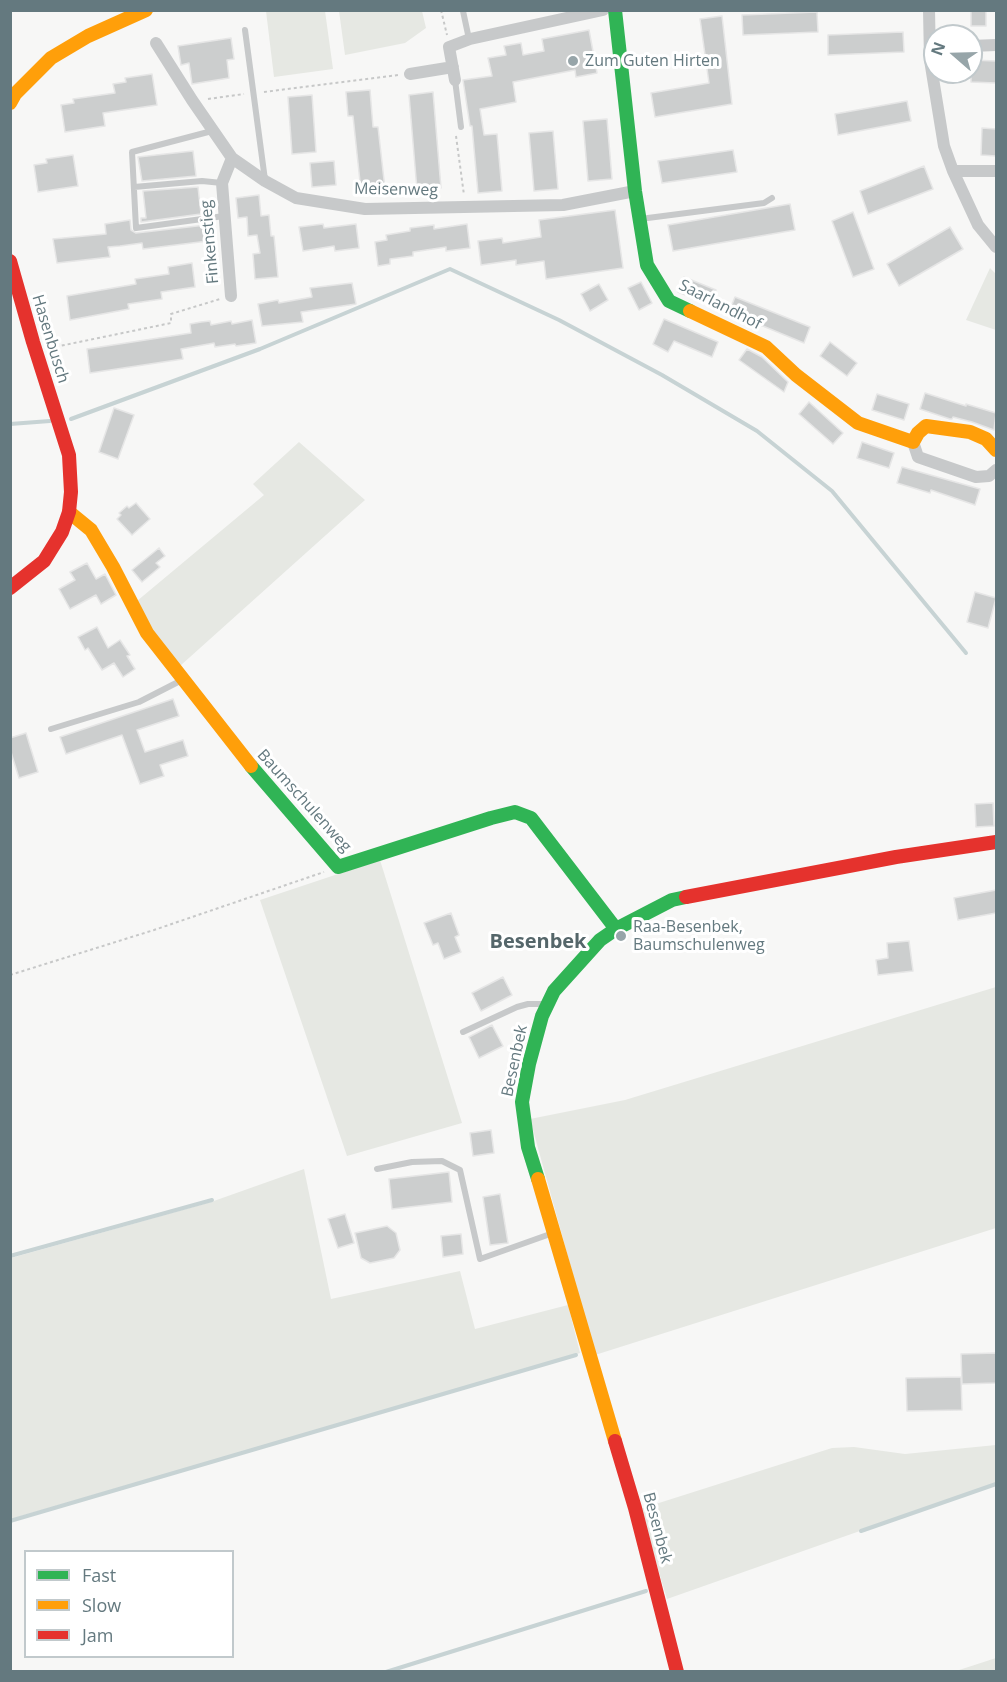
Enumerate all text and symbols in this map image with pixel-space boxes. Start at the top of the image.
north arrow [923,24,983,84]
text: N [925,39,951,58]
place label: Zum Guten Hirten [585,51,720,71]
marker: Zum Guten Hirten [566,54,580,68]
street label: Meisenweg [354,180,438,200]
street label: Finkenstieg [197,199,223,285]
street label: Saarlandhof [675,276,765,334]
street label: Hasenbusch [27,292,73,386]
street label: Baumschulenweg [253,746,355,856]
place label: Raa-Besenbek, Baumschulenweg [633,917,765,955]
marker: Raa-Besenbek, Baumschulenweg [614,929,628,943]
district label: Besenbek [489,930,587,954]
street label: Besenbek [498,1023,532,1099]
street label: Besenbek [638,1490,676,1566]
legend [24,1550,234,1658]
text: Fast [82,1563,116,1587]
text: Slow [82,1593,121,1617]
text: Jam [82,1623,114,1647]

